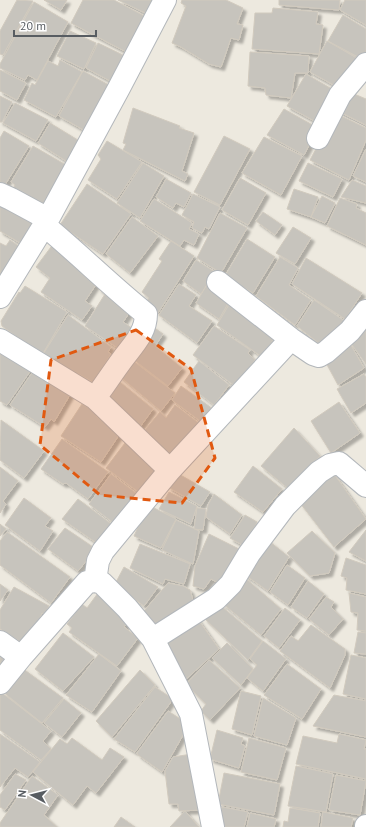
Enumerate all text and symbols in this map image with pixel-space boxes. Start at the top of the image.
scale bar [14,12,96,38]
text: 20 m [20,18,46,33]
north arrow [12,775,52,815]
text: N [15,789,29,798]

